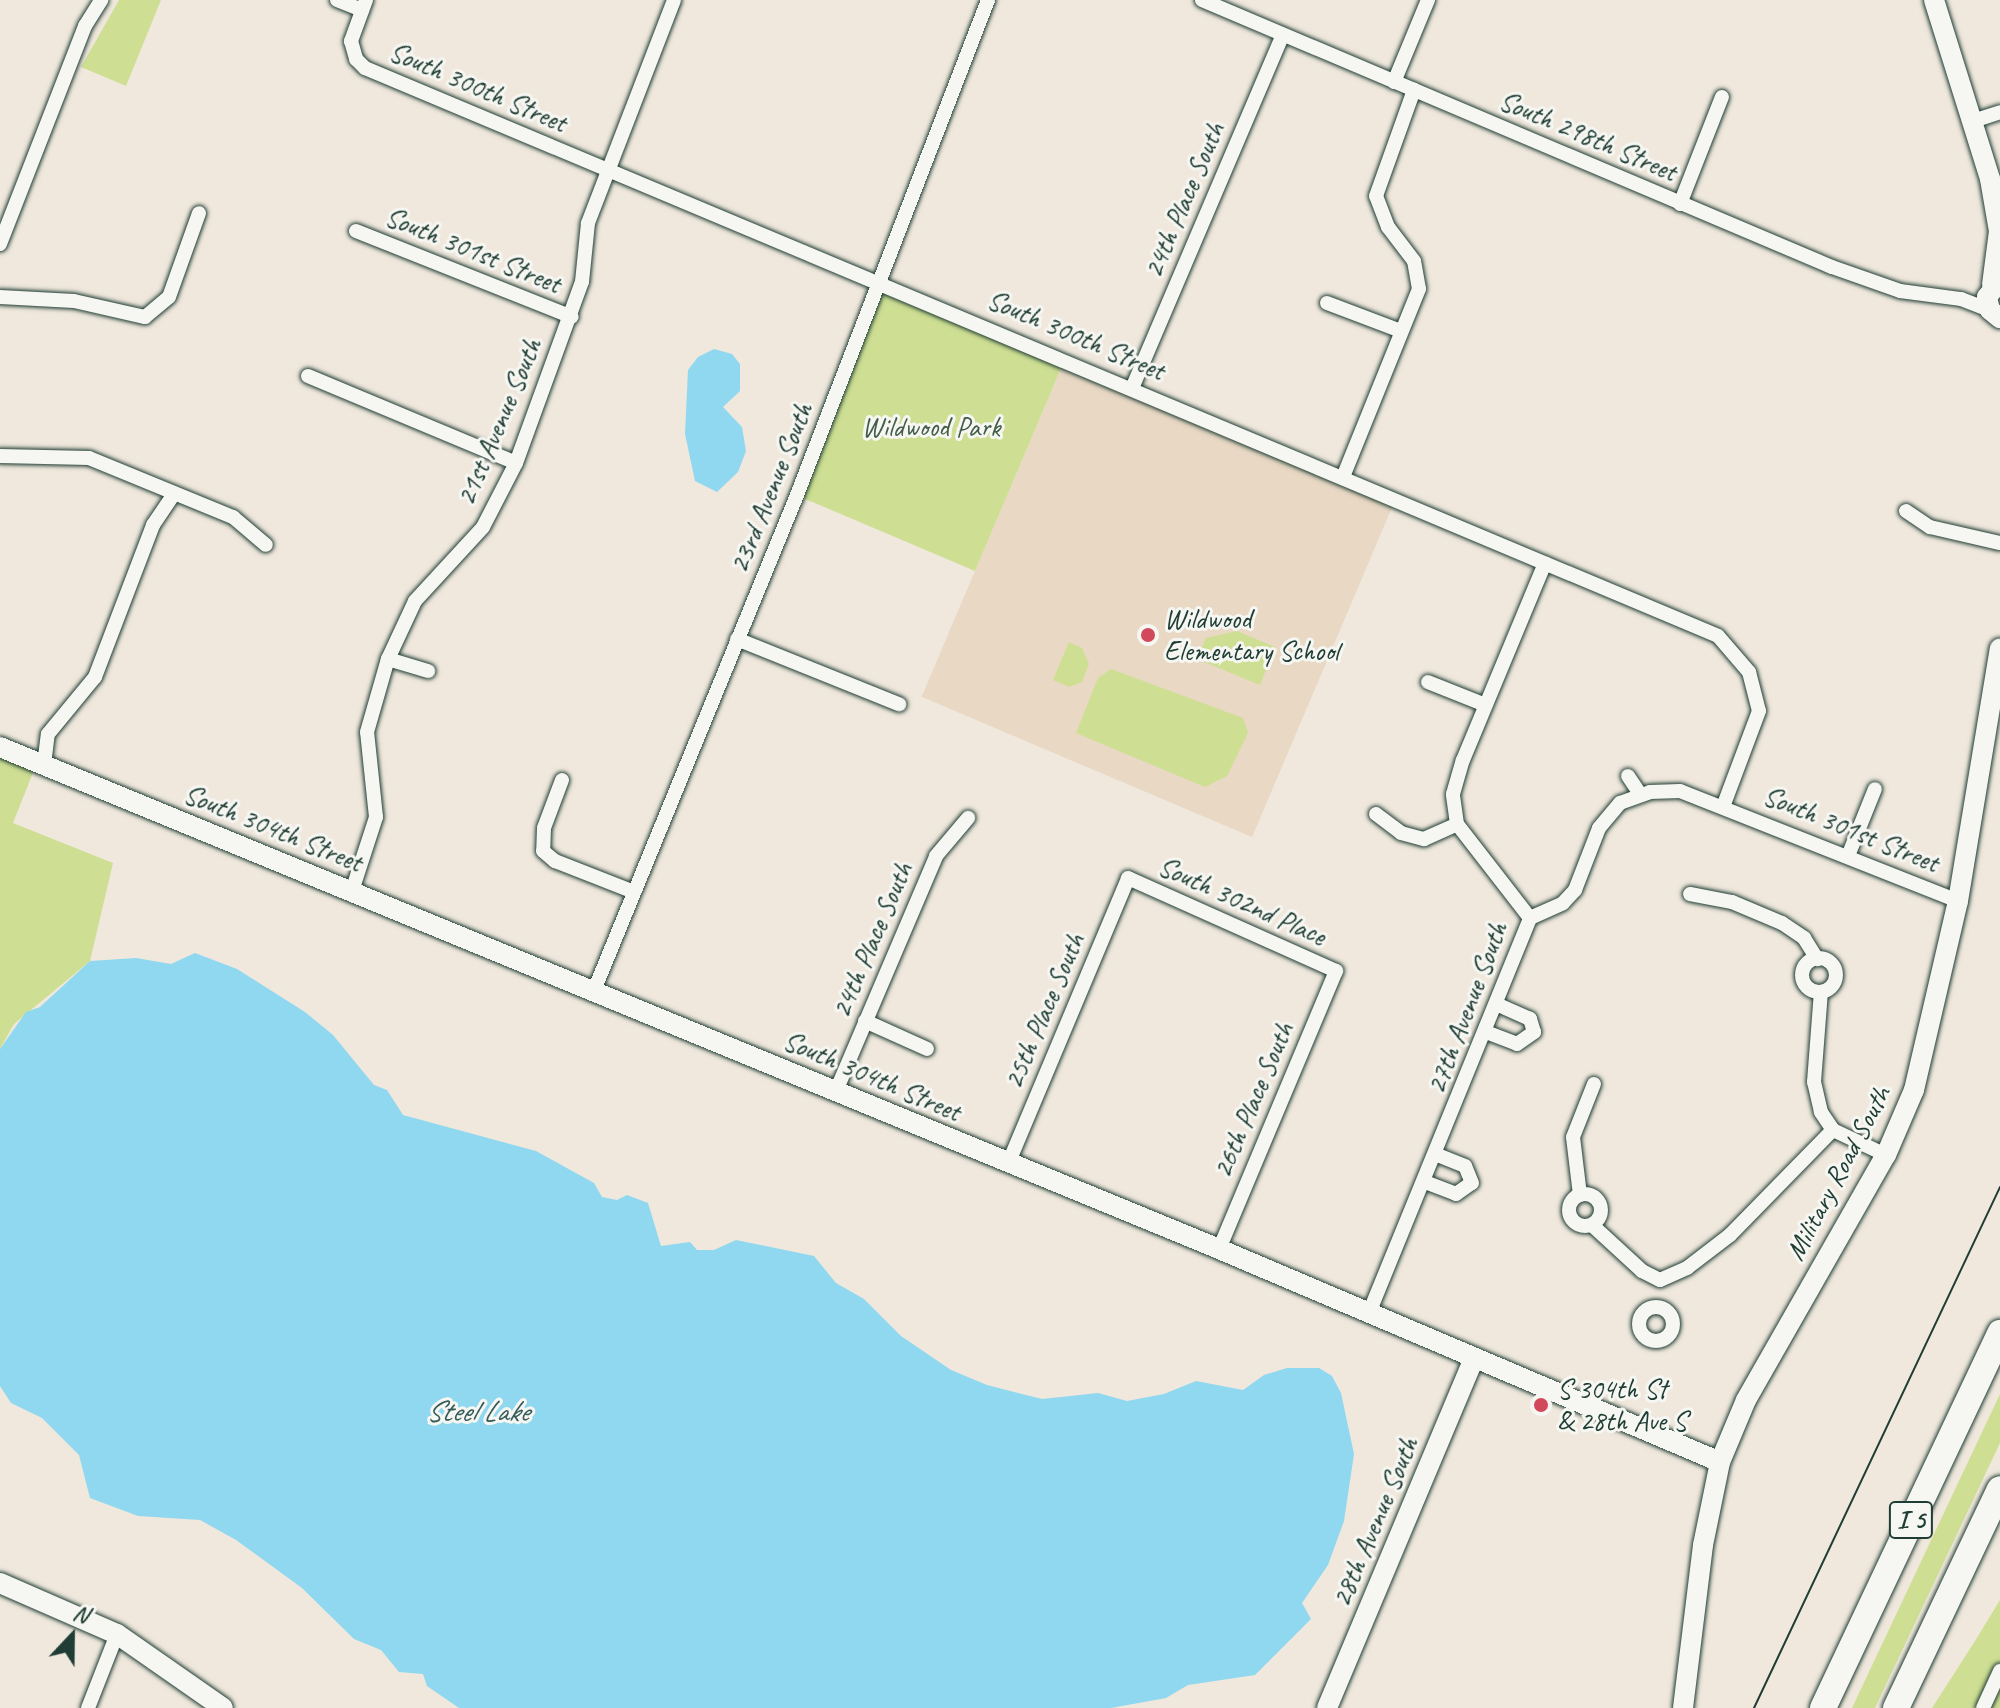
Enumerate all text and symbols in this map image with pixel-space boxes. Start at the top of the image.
street label: South 300th Street [384,34,572,140]
street label: South 298th Street [1494,83,1682,189]
street label: 24th Place South [1136,117,1232,283]
street label: South 301st Street [380,199,566,301]
street label: South 300th Street [982,282,1170,388]
street label: 21st Avenue South [449,334,549,510]
street label: 23rd Avenue South [722,398,820,578]
park label: Wildwood Park [862,410,1000,444]
place label: Wildwood Elementary School [1164,602,1339,668]
marker: Wildwood Elementary School [1139,626,1157,644]
street label: South 304th Street [179,777,367,879]
street label: South 301st Street [1758,778,1944,880]
street label: South 302nd Place [1153,849,1331,953]
street label: 24th Place South [824,857,920,1023]
street label: 27th Avenue South [1419,918,1515,1098]
street label: 25th Place South [996,928,1092,1094]
street label: 26th Place South [1205,1017,1301,1183]
street label: South 304th Street [778,1023,966,1129]
street label: Military Road South [1778,1080,1898,1266]
place label: S 304th St & 28th Ave S [1557,1372,1686,1438]
water label: Steel Lake [425,1393,529,1429]
marker: S 304th St & 28th Ave S [1532,1396,1550,1414]
street label: 28th Avenue South [1324,1432,1426,1612]
road number: I 5 [1887,1498,1935,1542]
north arrow [32,1596,112,1676]
text: N [69,1598,93,1629]

